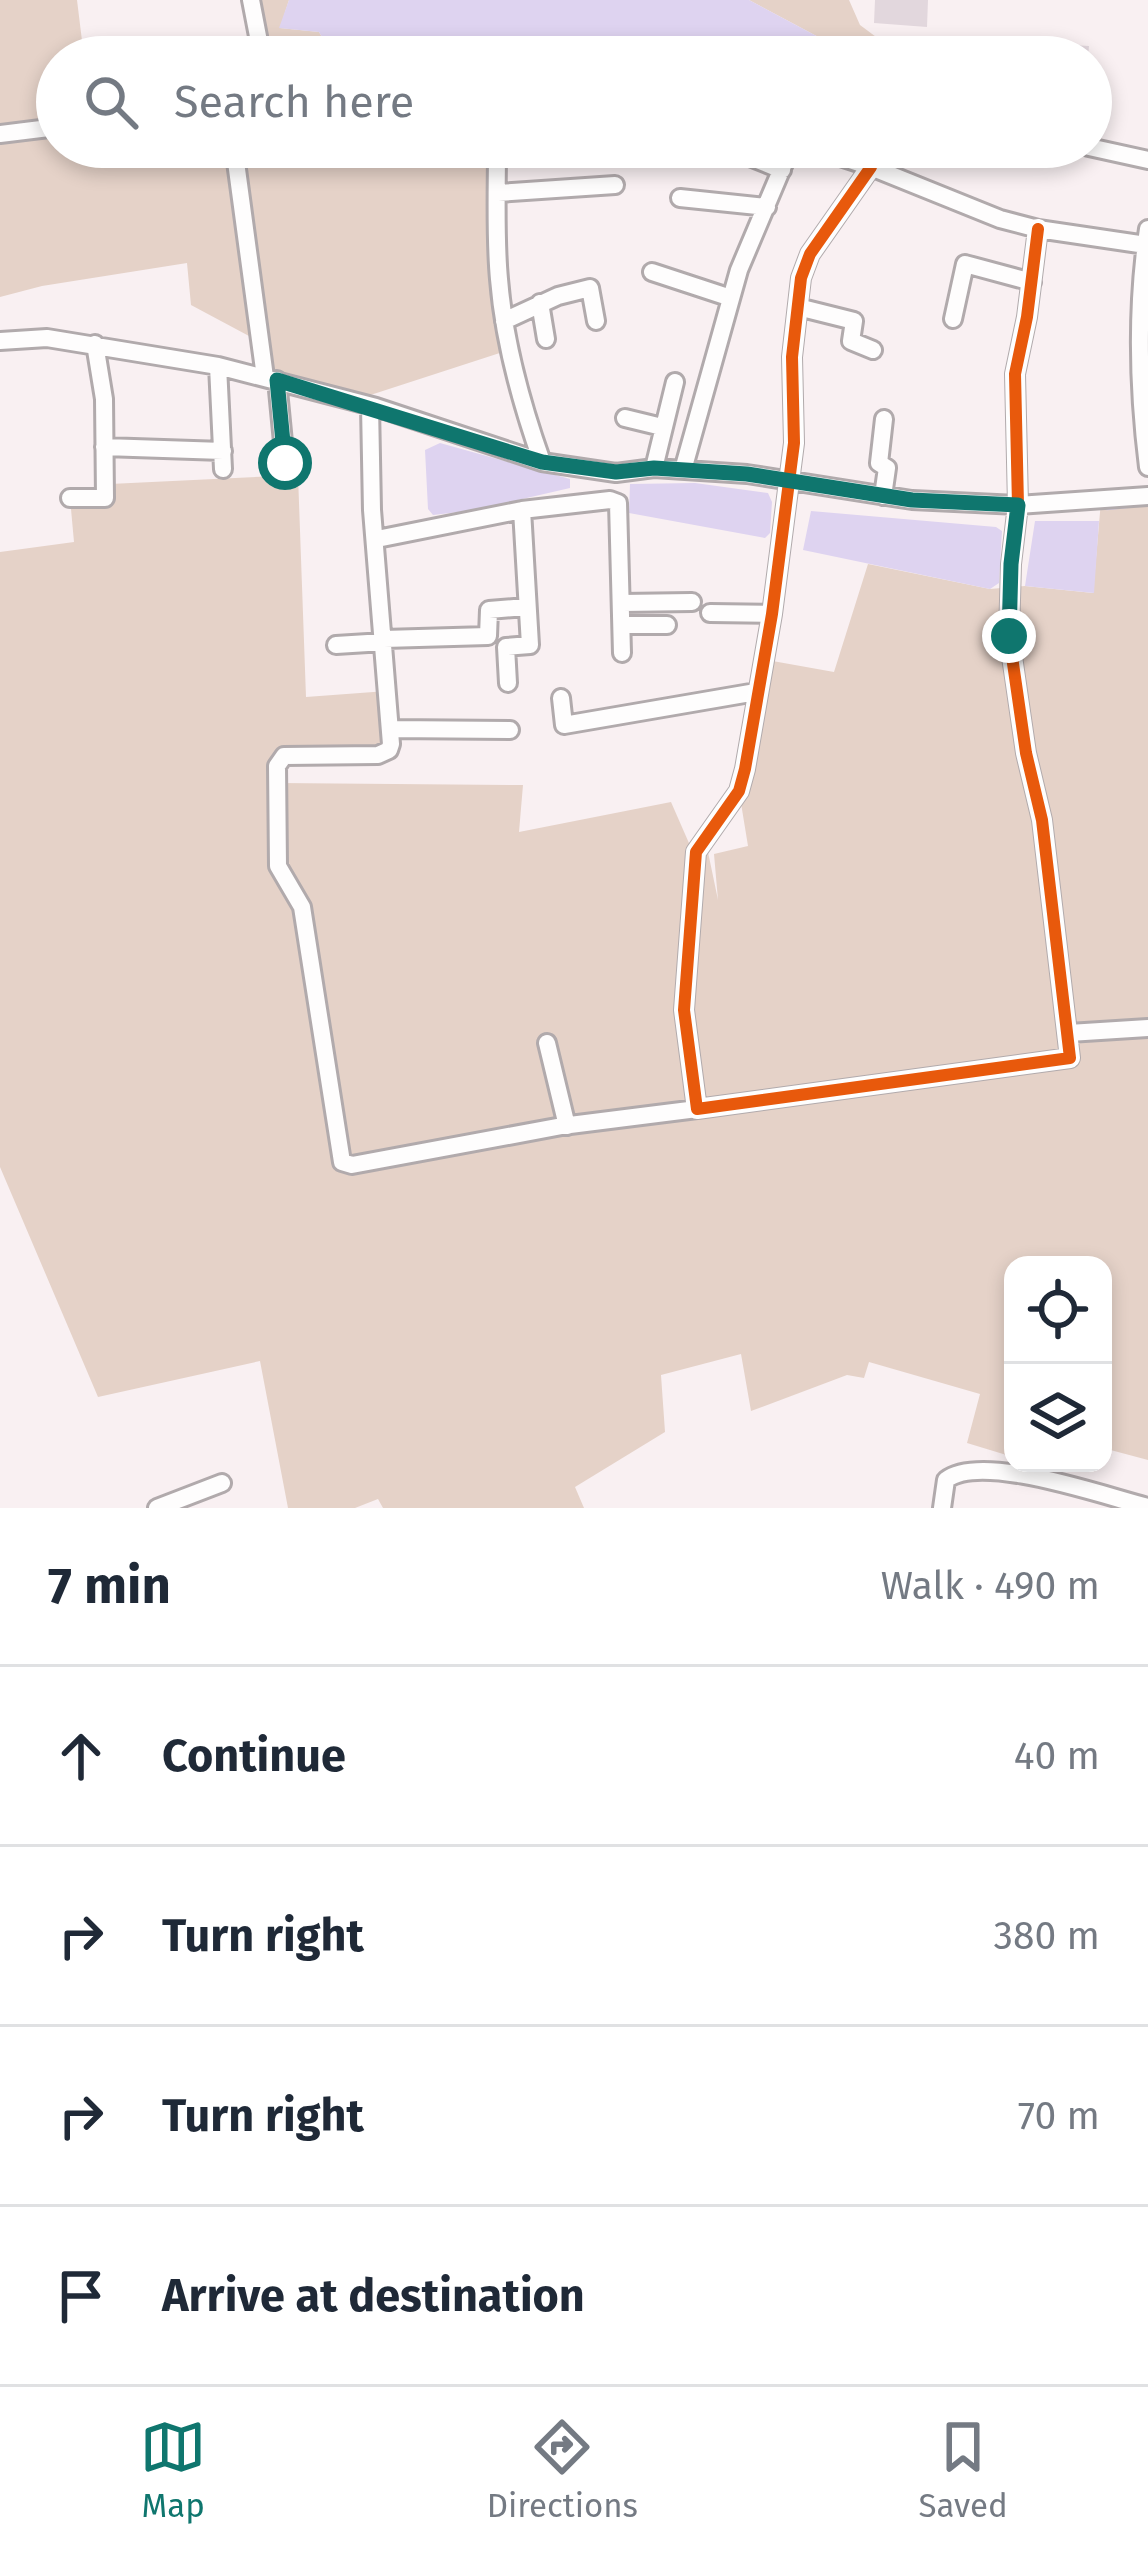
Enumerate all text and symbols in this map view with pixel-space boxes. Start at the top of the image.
search box [36,36,1112,168]
icon: search [78,69,144,135]
text: Search here [174,75,414,129]
route start [258,436,312,490]
route end [982,609,1036,663]
map controls [1004,1256,1112,1472]
button: locate [1004,1256,1112,1364]
button: layers [1004,1364,1112,1472]
text: 7 min [48,1555,171,1617]
text: Walk · 490 m [881,1563,1100,1609]
icon: ahead [48,1723,114,1789]
text: Continue [162,1729,346,1783]
text: 40 m [1014,1733,1100,1779]
icon: right [48,1903,114,1969]
text: Turn right [162,1909,364,1963]
text: 380 m [994,1913,1100,1959]
icon: right [48,2083,114,2149]
text: Turn right [162,2089,364,2143]
text: 70 m [1018,2093,1100,2139]
icon: arrive [48,2263,114,2329]
text: Arrive at destination [162,2269,585,2323]
tab: Map [140,2414,206,2526]
tab: Directions [487,2414,638,2526]
tab: Saved [918,2414,1008,2526]

